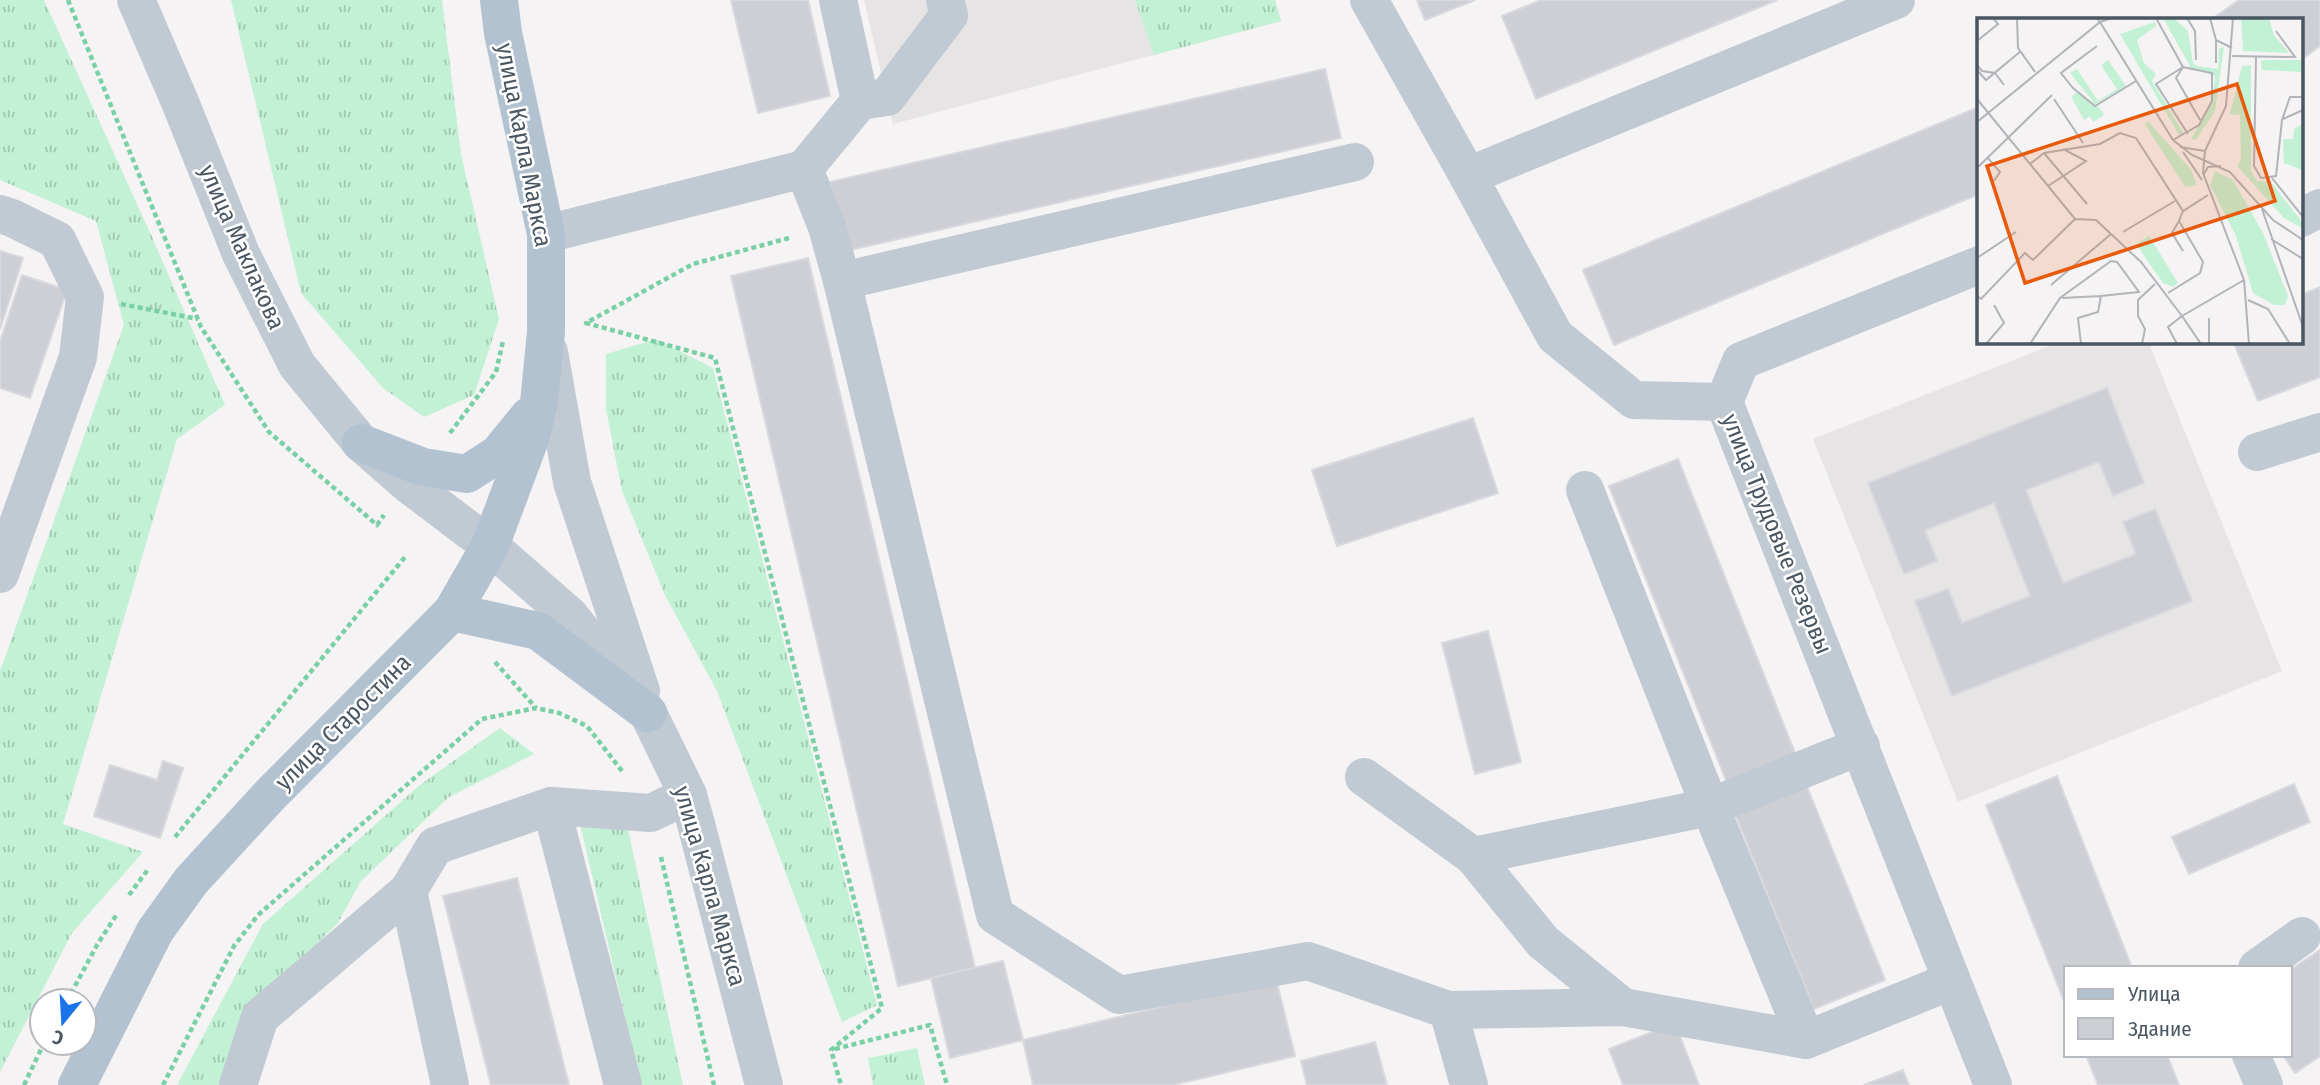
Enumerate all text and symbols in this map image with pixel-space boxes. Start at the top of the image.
inset map [1977,18,2302,343]
street label: улица Карла Маркса [491,41,557,249]
street label: улица Маклакова [193,160,291,334]
street label: улица Трудовые Резервы [1716,410,1838,658]
street label: улица Старостина [269,648,417,796]
street label: улица Карла Маркса [668,783,752,989]
legend [2064,966,2292,1057]
text: Улица [2127,981,2181,1007]
north arrow [28,987,98,1057]
text: Здание [2128,1016,2192,1042]
text: С [50,1025,66,1050]

